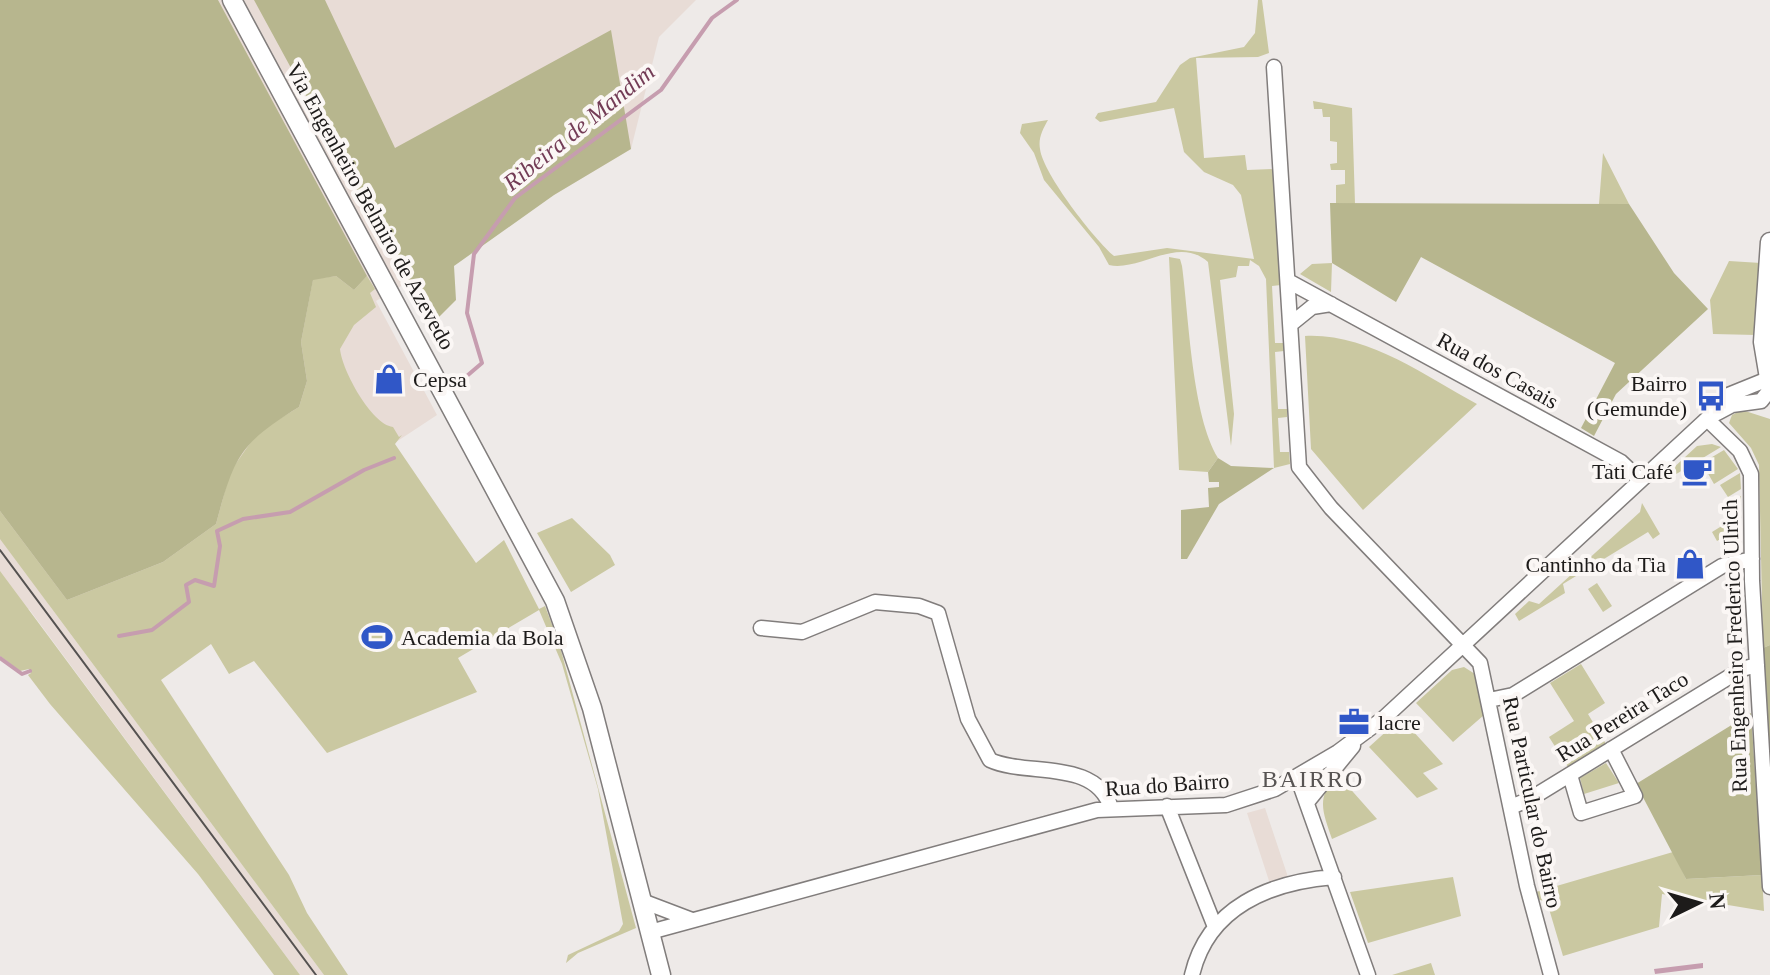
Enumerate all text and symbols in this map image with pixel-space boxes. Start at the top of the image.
water label: Ribeira de Mandim [498,58,660,196]
street label: Via Engenheiro Belmiro de Azevedo [281,59,460,354]
street label: Rua dos Casais [1433,327,1563,414]
shop icon: Cepsa [372,362,406,396]
place label: Cepsa [413,367,467,392]
place label: Bairro (Gemunde) [1587,371,1687,421]
bus stop icon: Bairro (Gemunde) [1694,379,1728,413]
cafe icon: Tati Café [1680,454,1714,488]
place label: Tati Café [1592,459,1673,484]
street label: Rua Engenheiro Frederico Ulrich [1717,499,1752,793]
shop icon: Cantinho da Tia [1673,547,1707,581]
place label: Cantinho da Tia [1525,552,1666,577]
sports icon: Academia da Bola [360,620,394,654]
place label: Academia da Bola [401,625,564,650]
street label: Rua Pereira Taco [1552,666,1693,767]
street label: Rua Particular do Bairro [1498,694,1567,910]
office icon: lacre [1337,705,1371,739]
place label: lacre [1378,710,1421,735]
district label: BAIRRO [1262,766,1364,792]
street label: Rua do Bairro [1104,768,1230,801]
north arrow [1658,863,1738,943]
text: N [1704,892,1731,910]

